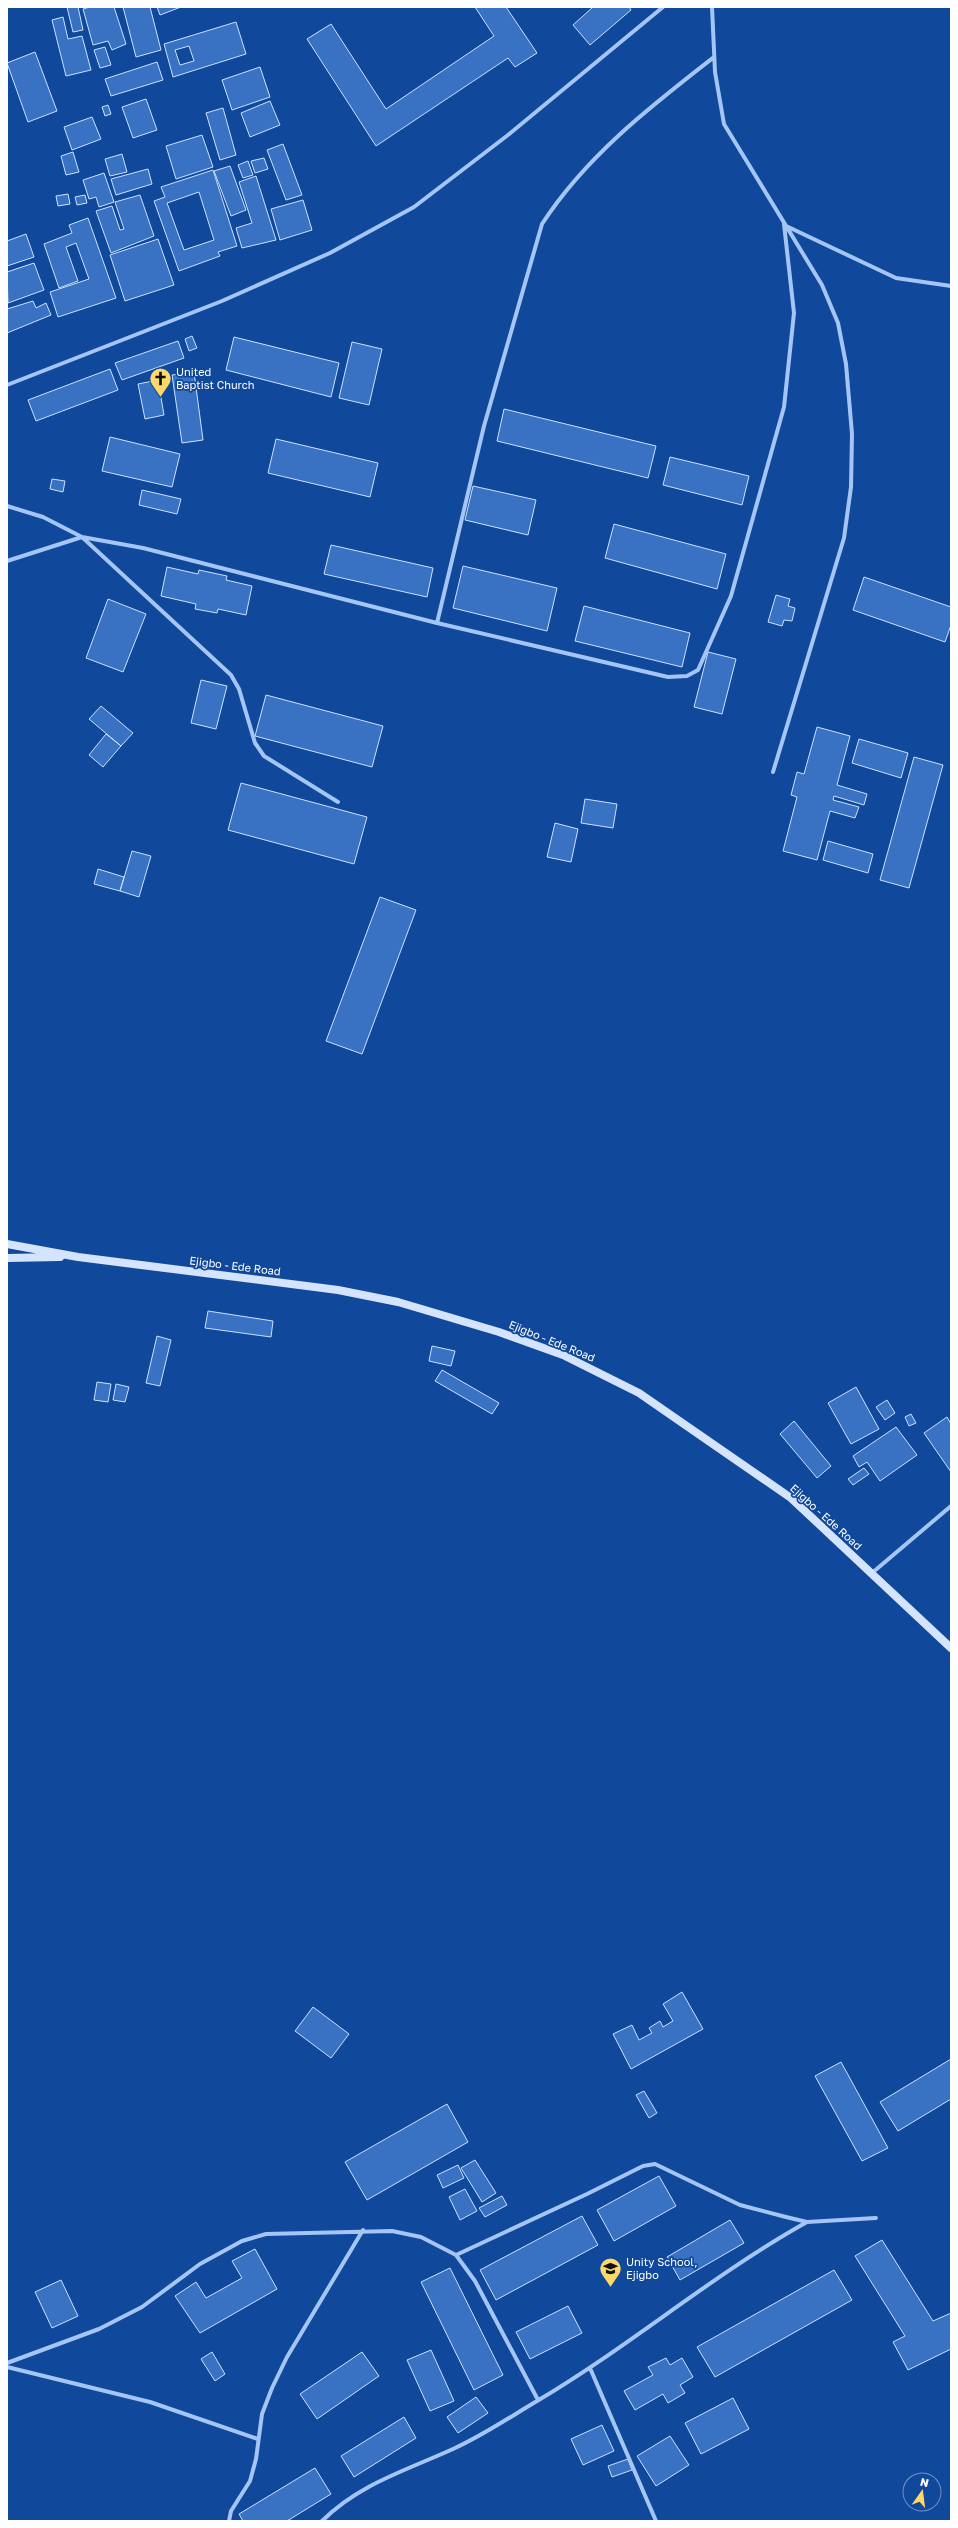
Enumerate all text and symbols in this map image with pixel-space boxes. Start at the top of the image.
church icon: United Baptist Church [148,365,174,398]
place label: United Baptist Church [176,365,255,391]
street label: Ejigbo - Ede Road [189,1253,281,1278]
street label: Ejigbo - Ede Road [507,1317,597,1364]
street label: Ejigbo - Ede Road [788,1481,865,1552]
school or university icon: Unity School, Ejigbo [598,2255,624,2288]
place label: Unity School, Ejigbo [626,2255,698,2281]
north arrow [902,2472,942,2512]
text: N [919,2474,930,2489]

